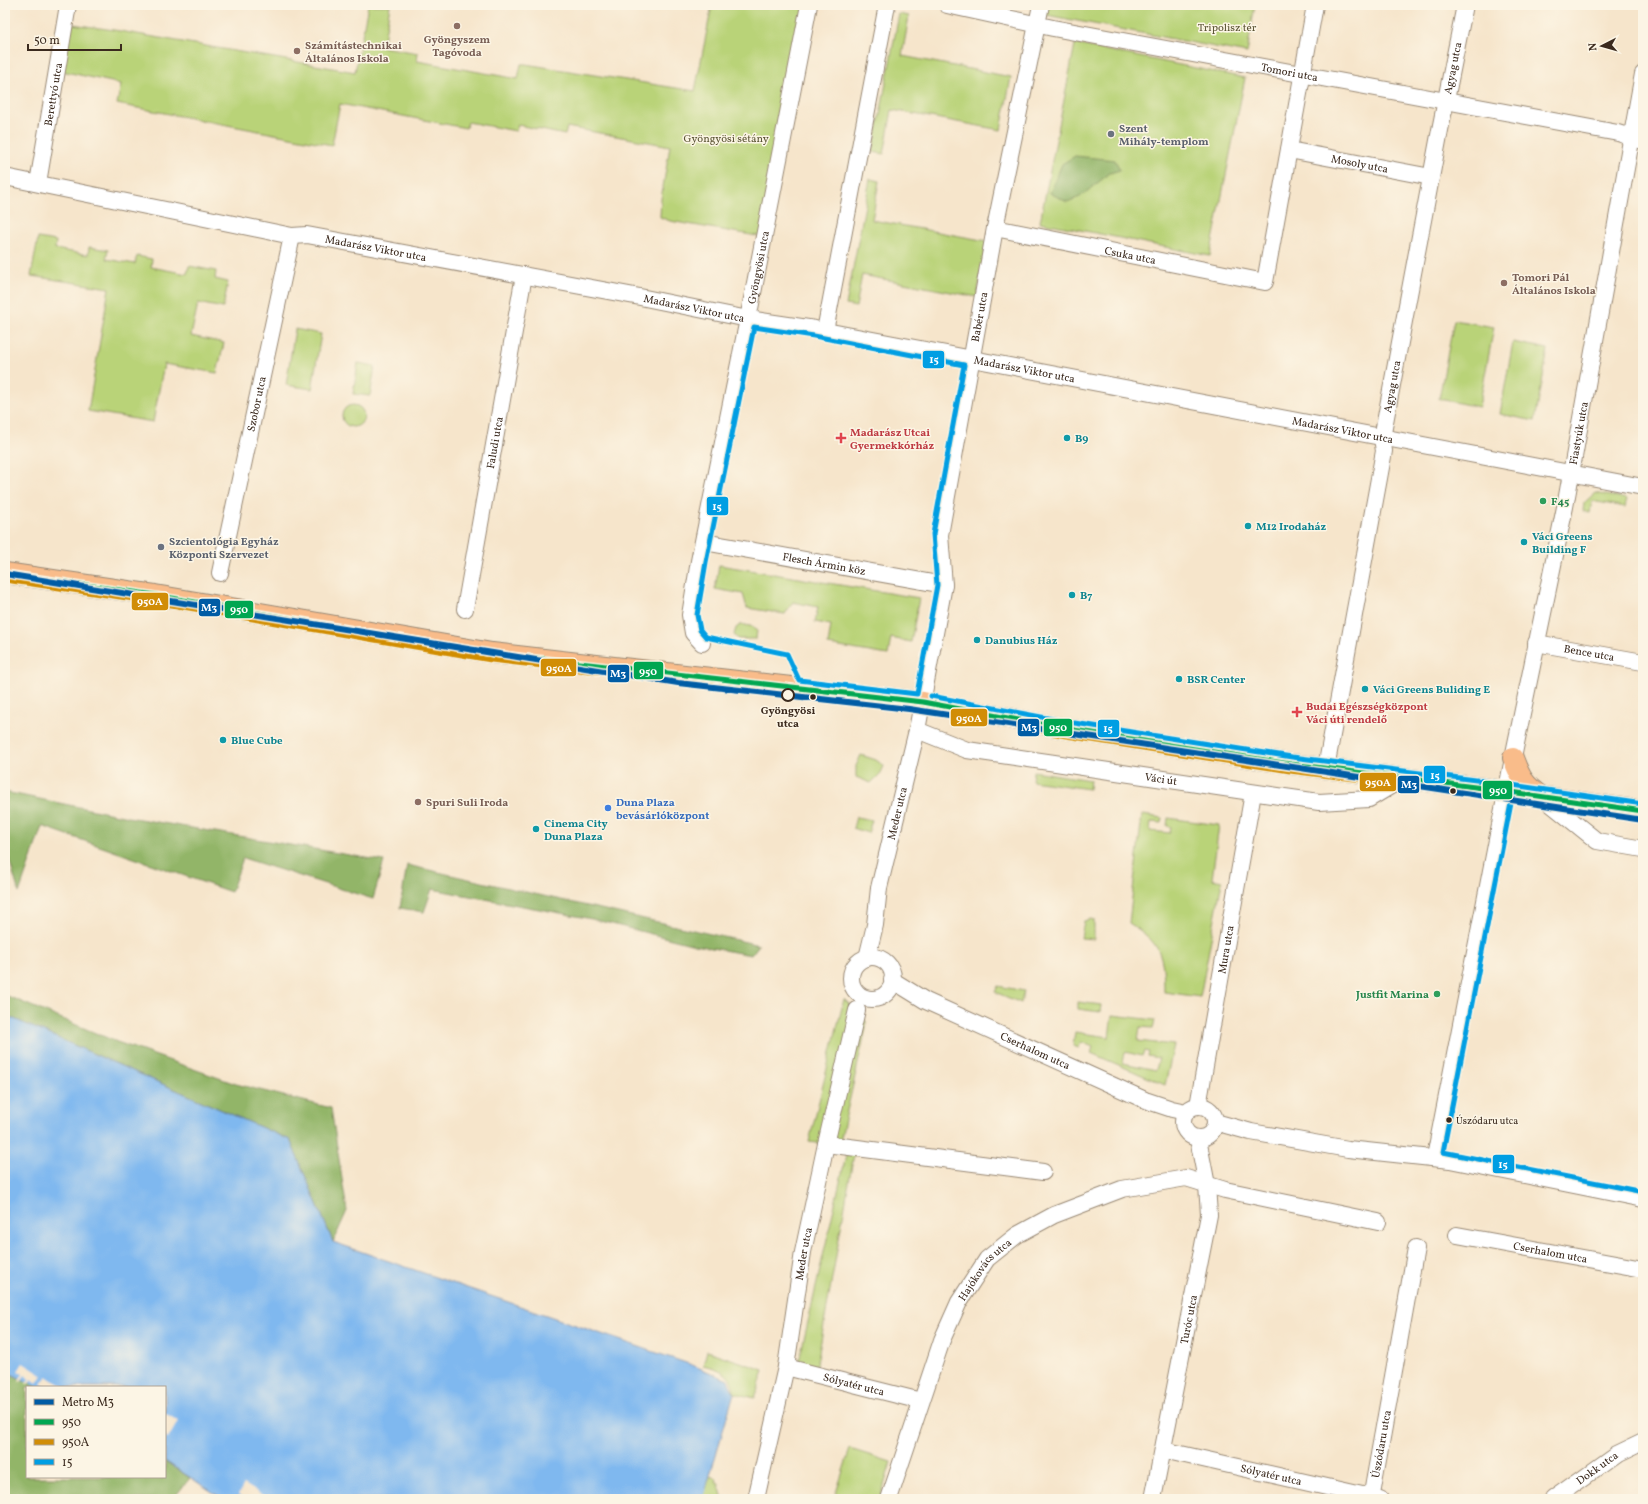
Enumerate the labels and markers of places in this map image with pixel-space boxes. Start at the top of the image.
marker: Gyöngyszem Tagóvoda [452,21,462,31]
place label: Gyöngyszem Tagóvoda [424,33,491,61]
place label: Számítástechnikai Általános Iskola [305,39,402,67]
marker: Számítástechnikai Általános Iskola [292,46,302,56]
place label: Szent Mihály-templom [1119,122,1209,150]
marker: Szent Mihály-templom [1106,129,1116,139]
place label: Tomori Pál Általános Iskola [1512,271,1596,299]
marker: Tomori Pál Általános Iskola [1499,278,1509,288]
place label: Madarász Utcai Gyermekkórház [850,426,935,454]
marker: Madarász Utcai Gyermekkórház [835,432,847,444]
place label: B9 [1075,432,1088,447]
marker: B9 [1062,433,1072,443]
place label: F45 [1551,495,1569,510]
marker: F45 [1538,496,1548,506]
place label: M12 Irodaház [1256,520,1327,535]
marker: M12 Irodaház [1243,521,1253,531]
place label: Váci Greens Building F [1532,530,1593,558]
place label: Szcientológia Egyház Központi Szervezet [169,535,279,563]
marker: Váci Greens Building F [1519,537,1529,547]
marker: Szcientológia Egyház Központi Szervezet [156,542,166,552]
place label: B7 [1080,589,1093,604]
marker: B7 [1067,590,1077,600]
place label: Danubius Ház [985,634,1058,649]
marker: Danubius Ház [972,635,982,645]
place label: BSR Center [1187,673,1246,688]
marker: BSR Center [1174,674,1184,684]
place label: Váci Greens Buliding E [1373,683,1490,698]
marker: Váci Greens Buliding E [1360,684,1370,694]
marker: Gyöngyösi utca [781,688,795,702]
unlabelled marker [808,692,818,702]
place label: Budai Egészségközpont Váci úti rendelő [1306,700,1428,728]
place label: Gyöngyösi utca [761,704,815,732]
marker: Budai Egészségközpont Váci úti rendelő [1291,706,1303,718]
place label: Blue Cube [231,734,283,749]
marker: Blue Cube [218,735,228,745]
unlabelled marker [1448,786,1458,796]
place label: Spuri Suli Iroda [426,796,508,811]
place label: Duna Plaza bevásárlóközpont [616,796,709,824]
marker: Spuri Suli Iroda [413,797,423,807]
marker: Duna Plaza bevásárlóközpont [603,803,613,813]
place label: Cinema City Duna Plaza [544,817,609,845]
marker: Cinema City Duna Plaza [531,824,541,834]
place label: Justfit Marina [1355,988,1429,1003]
marker: Justfit Marina [1432,989,1442,999]
place label: Úszódaru utca [1456,1114,1518,1128]
marker: Úszódaru utca [1444,1115,1454,1125]

